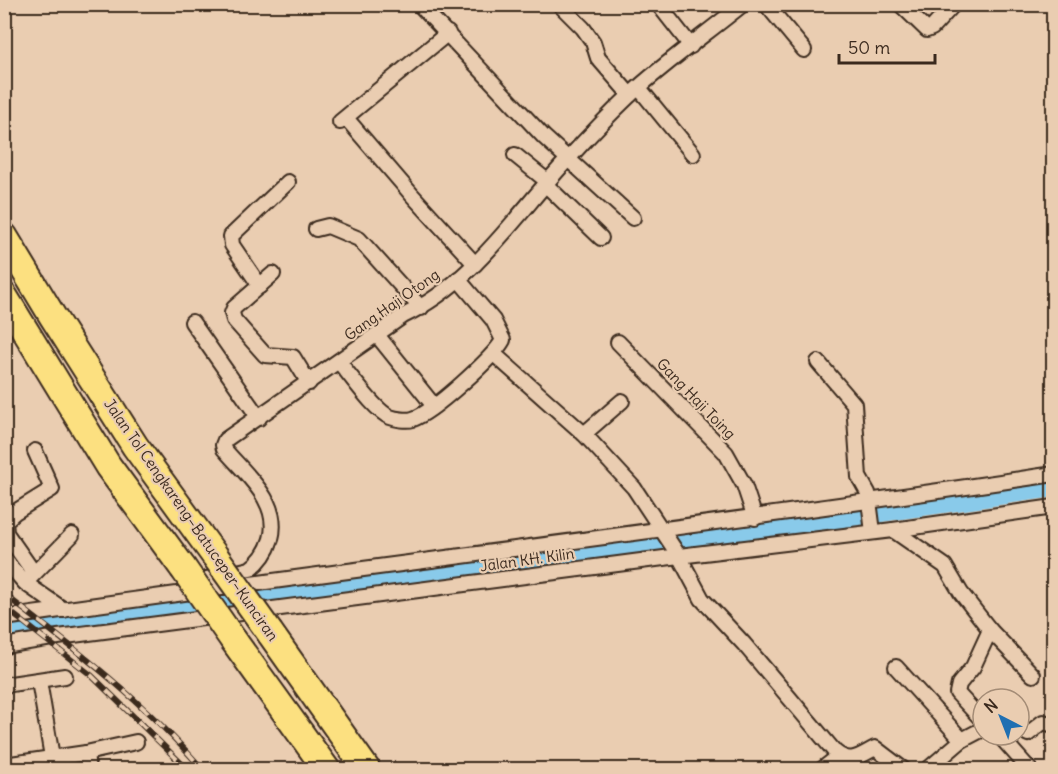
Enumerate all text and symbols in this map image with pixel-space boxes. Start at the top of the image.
scale bar [839,27,935,65]
text: 50 m [848,36,890,59]
street label: Gang Haji Otong [340,265,443,344]
street label: Gang Haji Toing [653,354,740,443]
street label: Jalan Tol Cengkareng–Batuceper–Kunciran [100,395,283,645]
street label: Jalan KH. Kilin [479,543,576,576]
north arrow [971,687,1031,747]
text: N [980,695,1002,717]

